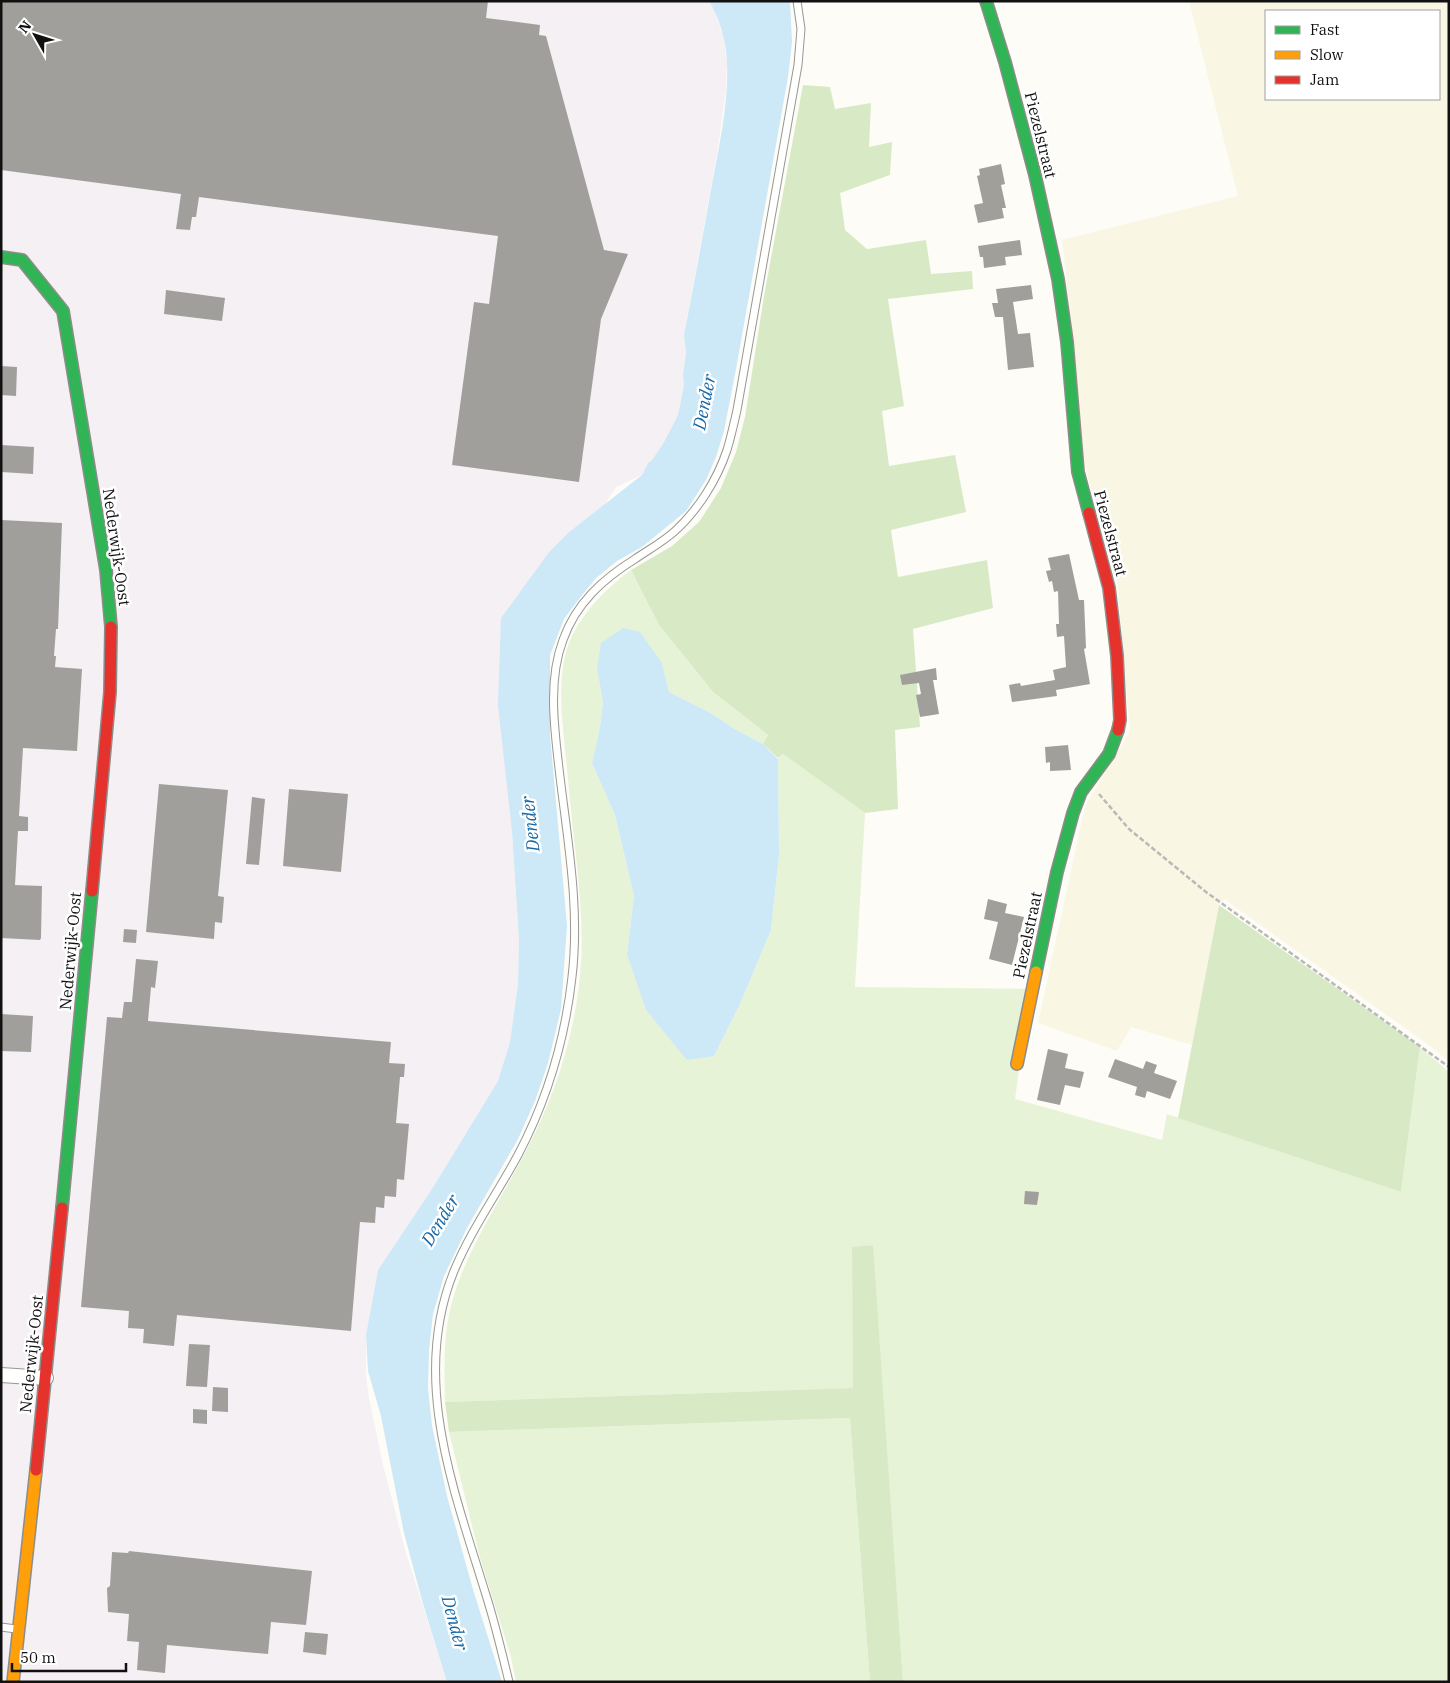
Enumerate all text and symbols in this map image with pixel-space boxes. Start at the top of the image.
north arrow [10,10,60,60]
legend [1265,10,1440,100]
text: N [14,17,35,37]
text: Fast [1310,20,1340,39]
text: Slow [1310,45,1344,64]
text: Jam [1310,70,1339,89]
street label: Piezelstraat [1021,90,1061,181]
water label: Dender [687,371,721,433]
street label: Nederwijk-Oost [99,487,135,607]
street label: Piezelstraat [1090,488,1132,579]
water label: Dender [516,794,544,854]
street label: Piezelstraat [1008,889,1046,980]
street label: Nederwijk-Oost [55,891,85,1011]
water label: Dender [415,1189,465,1251]
street label: Nederwijk-Oost [15,1294,47,1414]
water label: Dender [436,1592,474,1654]
scale bar [12,1640,126,1672]
text: 50 m [20,1648,56,1667]

